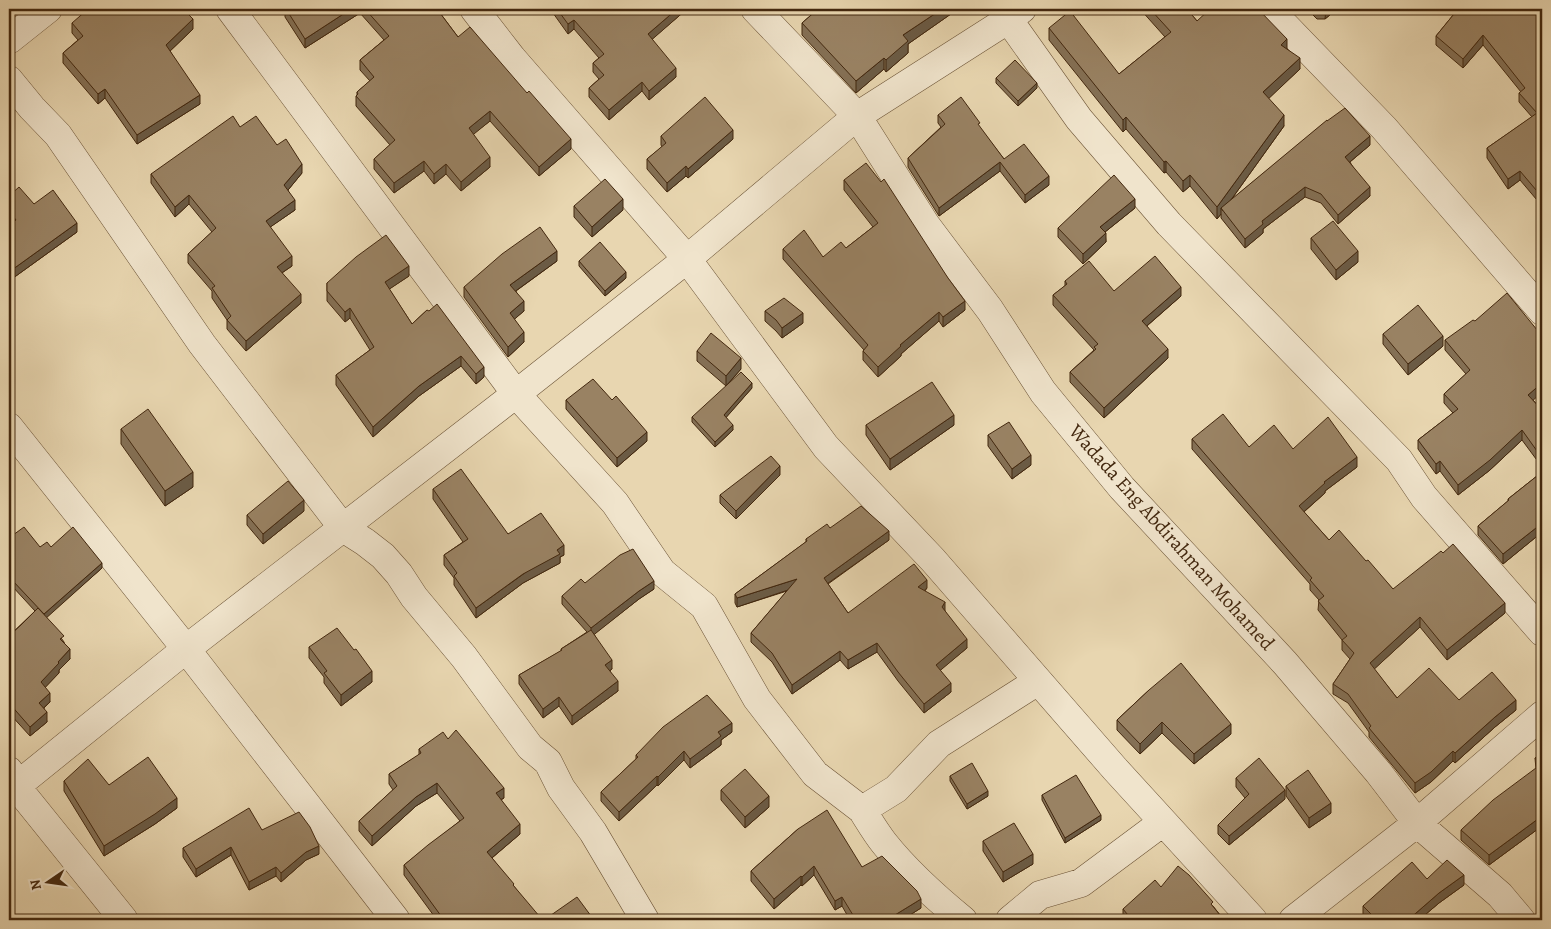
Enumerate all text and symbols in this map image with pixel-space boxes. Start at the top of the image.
street label: Wadada Eng Abdirahman Mohamed [1062,418,1281,656]
north arrow [22,856,72,906]
text: N [25,878,46,892]

